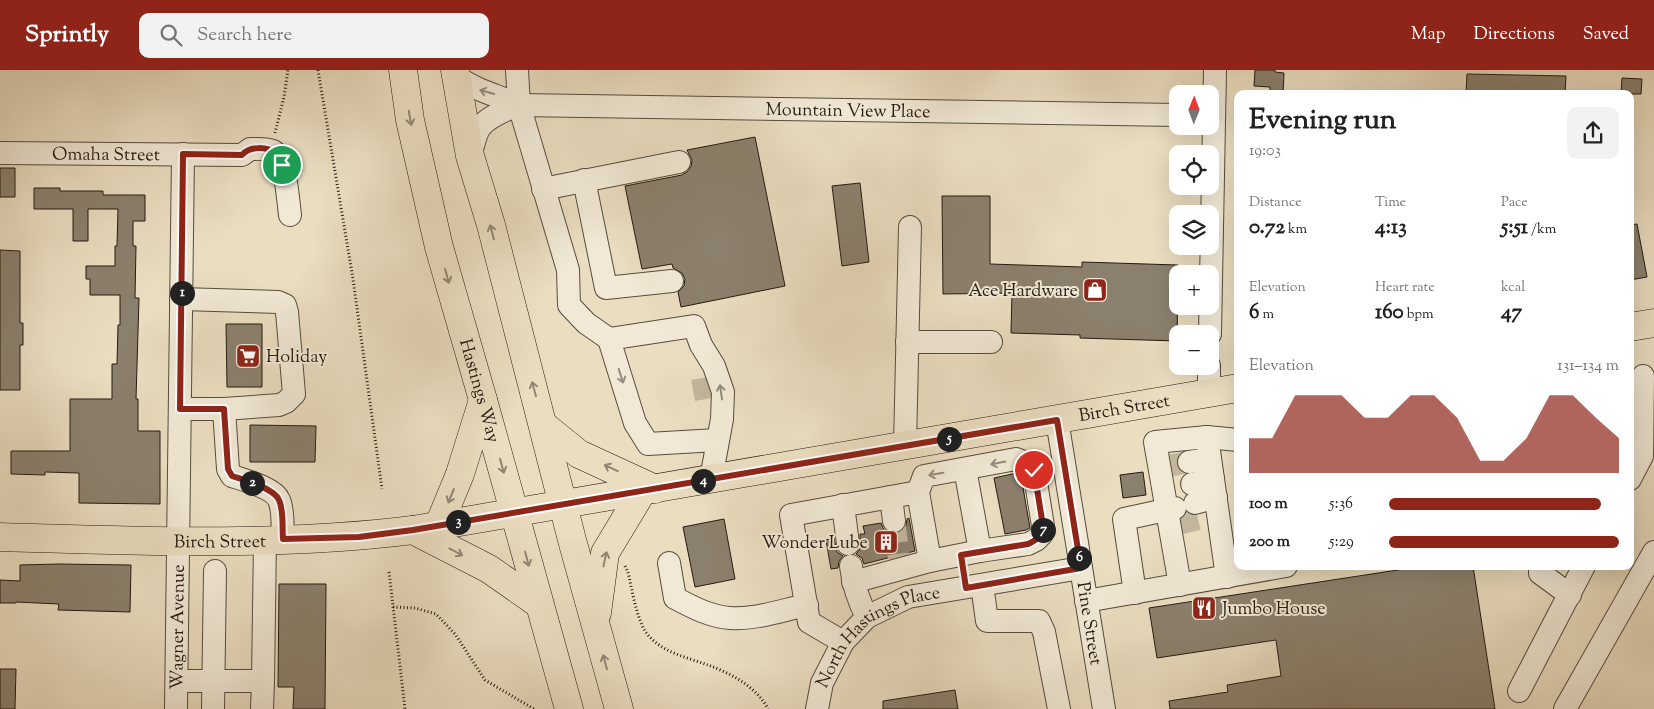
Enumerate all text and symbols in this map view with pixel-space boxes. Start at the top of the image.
search box [139,13,489,58]
text: Sprintly [25,18,109,52]
icon: search [157,21,185,49]
text: Search here [197,22,292,49]
text: Map [1411,22,1446,48]
text: Directions [1474,22,1555,48]
text: Saved [1583,22,1629,48]
north arrow [1169,85,1219,135]
map controls [1169,85,1219,375]
one-way arrow [479,87,495,97]
street label: Mountain View Place [765,98,931,126]
text: Evening run [1249,101,1396,141]
button: share [1567,107,1619,159]
one-way arrow [406,110,416,126]
text: 19:03 [1249,140,1281,163]
street label: Omaha Street [52,142,160,169]
pin [261,144,303,186]
button: locate [1169,145,1219,195]
icon: arrive [268,151,296,179]
text: Distance [1249,193,1302,213]
text: Time [1375,193,1406,213]
text: Pace [1501,193,1528,213]
button: layers [1169,205,1219,255]
text: 0.72 [1249,213,1285,243]
text: 4:13 [1375,213,1407,243]
text: 5:51 [1501,213,1528,243]
text: km [1285,220,1307,240]
text: /km [1528,220,1556,240]
one-way arrow [487,224,497,240]
button: + [1169,265,1219,315]
one-way arrow [443,268,453,284]
shop icon: Ace Hardware [1082,277,1108,303]
text: Elevation [1249,278,1306,298]
text: Heart rate [1375,278,1435,298]
text: kcal [1501,278,1525,298]
place label: Ace Hardware [968,279,1078,305]
pin: 1 [170,280,194,306]
text: 1 [180,283,185,303]
text: 6 [1249,298,1259,328]
text: 160 [1375,298,1404,328]
text: 47 [1501,298,1522,328]
text: m [1259,305,1274,325]
text: bpm [1404,305,1434,325]
button: − [1169,325,1219,375]
street label: Hastings Way [451,336,505,446]
supermarket icon: Holiday [235,343,261,369]
place label: Holiday [266,345,327,371]
text: Elevation [1249,355,1314,378]
text: 131–134 m [1557,355,1619,378]
one-way arrow [616,368,626,384]
one-way arrow [529,382,538,398]
one-way arrow [716,385,726,401]
street label: Birch Street [1077,389,1172,430]
pin: 5 [936,426,962,452]
text: 5 [947,429,952,449]
pin [1013,449,1055,491]
icon: check [1020,456,1048,484]
one-way arrow [497,458,507,474]
one-way arrow [990,458,1006,468]
one-way arrow [604,463,619,473]
pin: 4 [690,468,716,494]
pin: 2 [240,470,264,496]
one-way arrow [928,470,944,480]
text: 4 [700,471,707,491]
text: 2 [249,473,256,493]
one-way arrow [446,488,456,503]
text: 100 m [1249,493,1288,516]
text: 5:36 [1329,493,1353,516]
pin: 3 [446,510,470,534]
text: 3 [456,512,461,532]
pin: 7 [1030,518,1056,542]
text: 7 [1040,520,1047,540]
building icon: Wonder Lube [873,529,899,555]
street label: Birch Street [174,530,266,556]
place label: Wonder Lube [761,531,868,557]
text: 200 m [1249,531,1290,554]
text: 5:29 [1329,531,1354,554]
pin: 6 [1066,546,1092,570]
one-way arrow [449,547,464,557]
text: 6 [1076,548,1083,568]
one-way arrow [523,551,532,567]
one-way arrow [601,551,610,567]
street label: Wagner Avenue [165,564,193,690]
street label: Pine Street [1069,580,1108,667]
street label: North Hastings Place [811,581,942,693]
restaurant icon: Jumbo House [1191,595,1217,621]
place label: Jumbo House [1221,597,1326,623]
one-way arrow [600,655,610,671]

